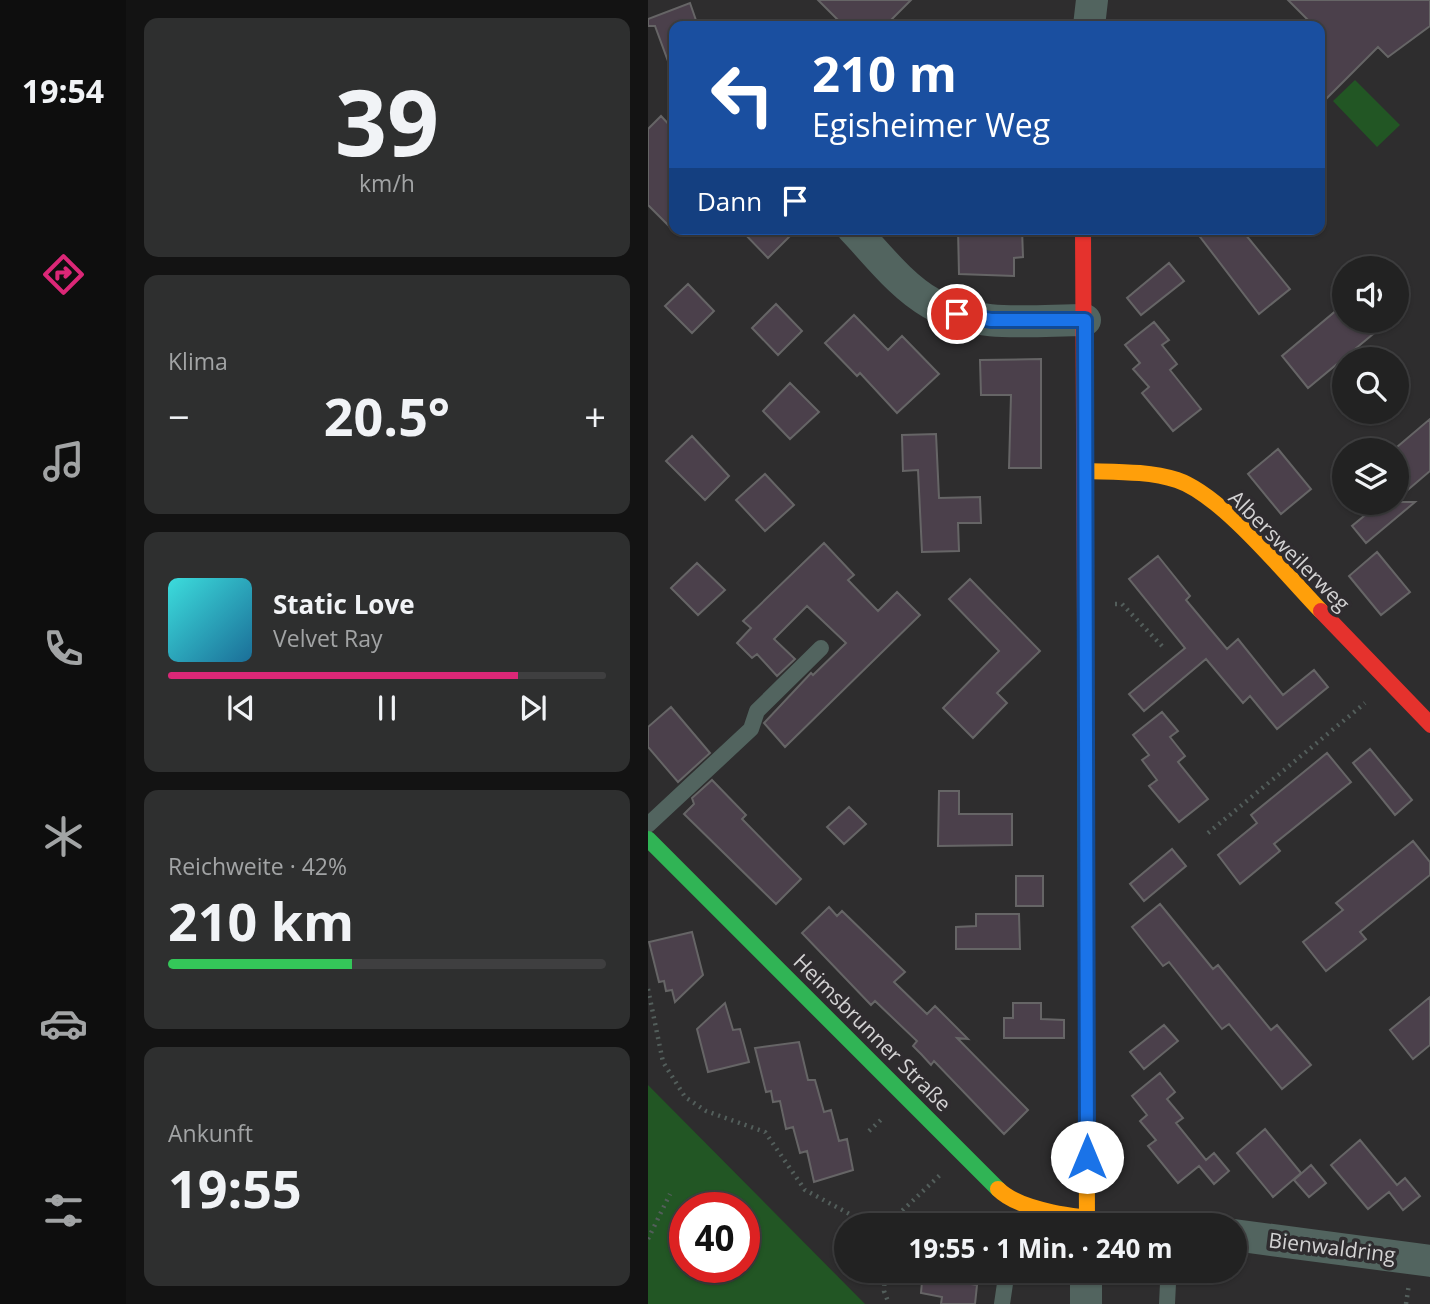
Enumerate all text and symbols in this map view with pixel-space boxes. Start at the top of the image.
text: 210 m [812,40,957,106]
icon: left [697,49,788,140]
text: 39 [335,59,439,183]
text: 19:54 [22,69,104,112]
text: Egisheimer Weg [812,103,1050,146]
text: km/h [359,167,415,199]
icon: arrive [776,182,814,220]
text: Dann [697,183,762,219]
icon: directions [39,250,88,299]
map controls [1332,256,1409,515]
button: sound [1332,256,1409,333]
pin [927,284,987,344]
icon: arrive [938,295,976,333]
text: Klima [168,345,228,377]
button: search [1332,347,1409,424]
text: 20.5° [324,380,450,451]
text: − [168,390,190,442]
text: + [584,390,606,442]
icon: music [39,437,88,486]
button: layers [1332,438,1409,515]
street label: Albersweilerweg [1223,484,1356,617]
text: Static Love [273,586,415,622]
text: Velvet Ray [273,622,383,654]
icon: phone [39,624,88,673]
icon: previous [222,689,260,727]
icon: pause [368,689,406,727]
icon: next [514,689,552,727]
icon: climate [39,812,88,861]
text: Reichweite · 42% [168,850,347,882]
text: 210 km [168,885,354,956]
street label: Heimsbrunner Straße [788,947,958,1117]
icon: car [39,999,88,1048]
text: Ankunft [168,1117,253,1149]
position arrow [1050,1120,1124,1194]
text: 19:55 [168,1152,302,1223]
icon: filters [39,1186,88,1235]
speed limit sign: 40 [669,1192,760,1283]
street label: Bienwaldring [1267,1225,1397,1269]
text: 19:55 · 1 Min. · 240 m [908,1230,1173,1266]

